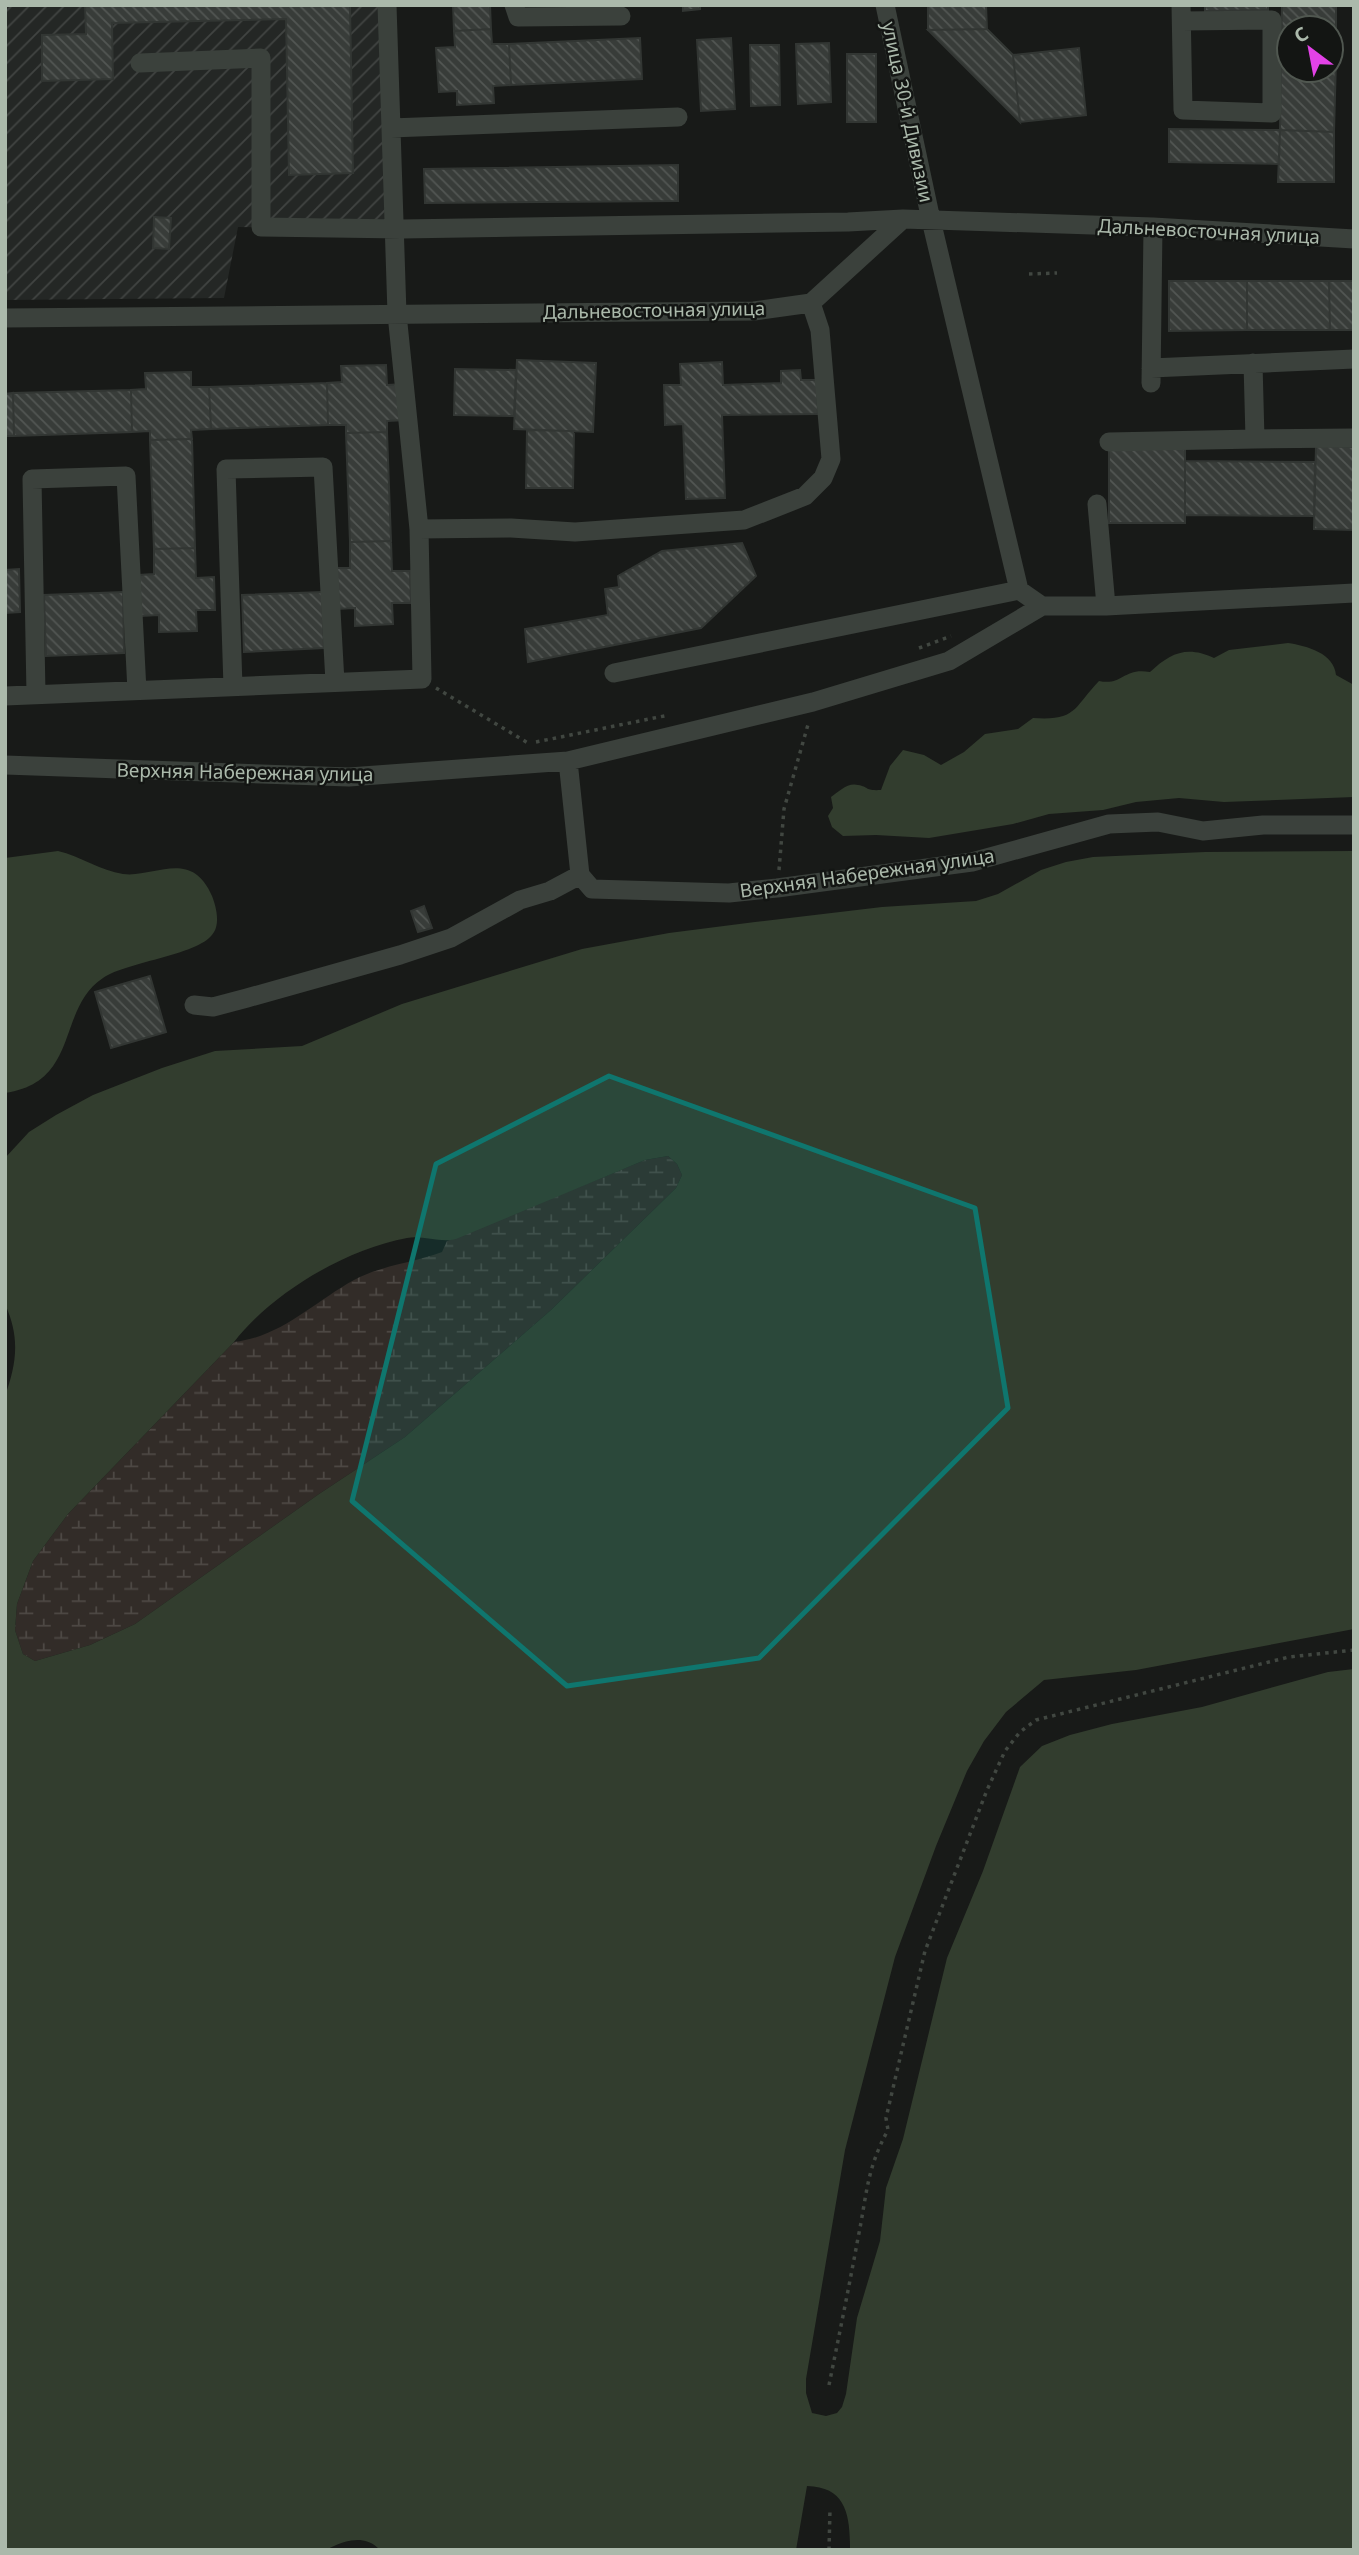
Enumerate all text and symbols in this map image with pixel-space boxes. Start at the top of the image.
north arrow [1275,14,1345,84]
street label: улица 30-й Дивизии [876,19,940,205]
text: С [1289,20,1313,49]
street label: Дальневосточная улица [1097,212,1321,250]
street label: Дальневосточная улица [543,295,765,325]
street label: Верхняя Набережная улица [116,757,374,787]
street label: Верхняя Набережная улица [738,842,996,904]

